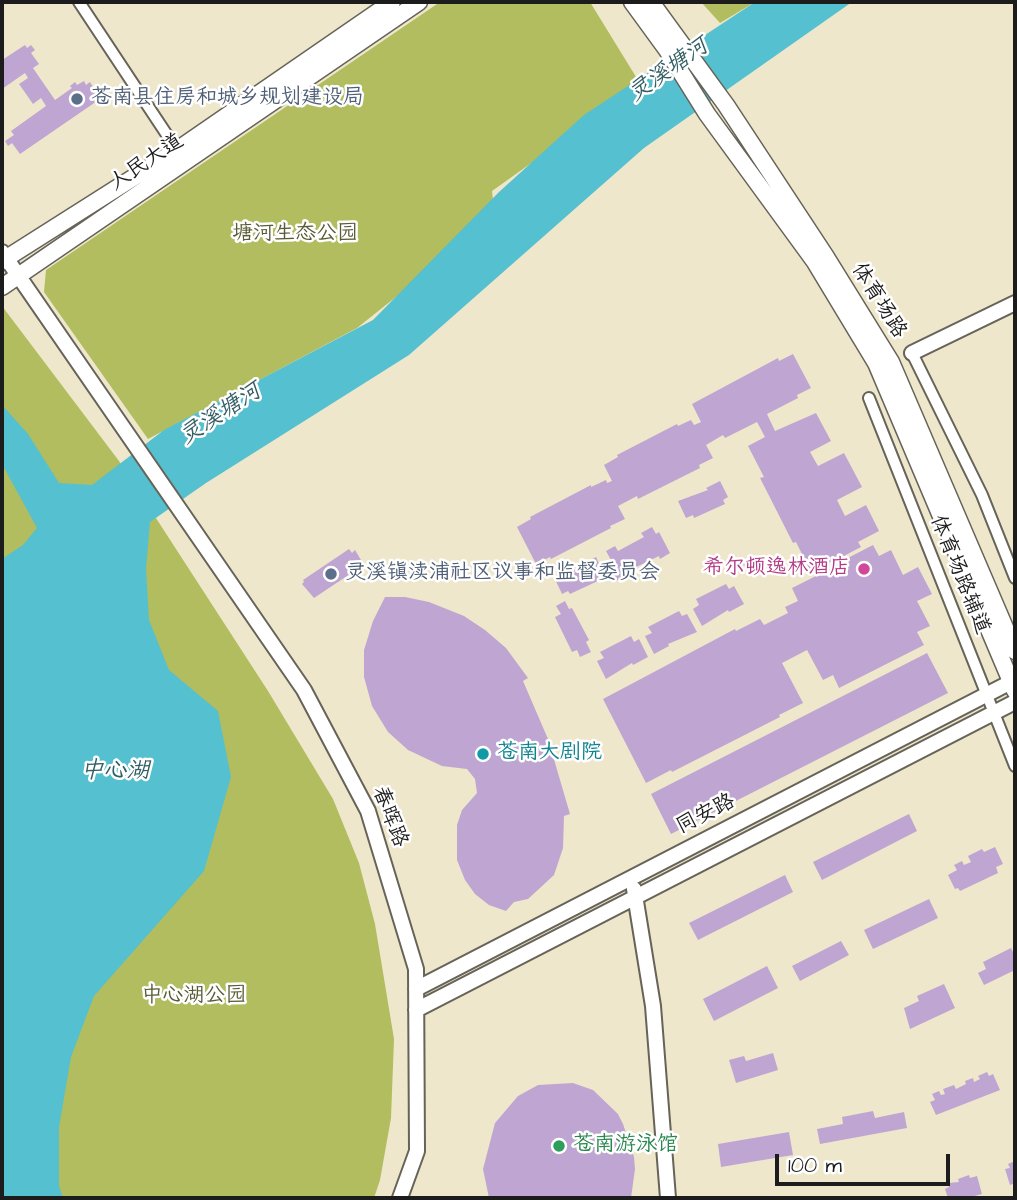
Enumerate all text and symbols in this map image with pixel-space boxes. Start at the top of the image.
water label: 灵溪塘河 [623,33,715,109]
place label: 苍南县住房和城乡规划建设局 [91,86,364,112]
marker: 苍南县住房和城乡规划建设局 [69,91,85,107]
street label: 人民大道 [105,129,189,197]
park label: 塘河生态公园 [232,222,358,248]
street label: 体育场路 [845,259,911,343]
water label: 灵溪塘河 [175,378,267,452]
street label: 体育场路辅道 [924,512,994,638]
place label: 希尔顿逸林酒店 [703,556,850,582]
place label: 灵溪镇渎浦社区议事和监督委员会 [345,561,660,587]
marker: 希尔顿逸林酒店 [856,561,872,577]
marker: 灵溪镇渎浦社区议事和监督委员会 [323,566,339,582]
place label: 苍南大剧院 [497,741,602,767]
marker: 苍南大剧院 [475,746,491,762]
water label: 中心湖 [81,758,149,786]
street label: 春晖路 [366,783,412,851]
street label: 同安路 [672,789,740,841]
park label: 中心湖公园 [142,984,246,1010]
place label: 苍南游泳馆 [573,1133,678,1159]
marker: 苍南游泳馆 [551,1138,567,1154]
scale bar [779,1140,954,1184]
text: 100 m [788,1151,842,1180]

